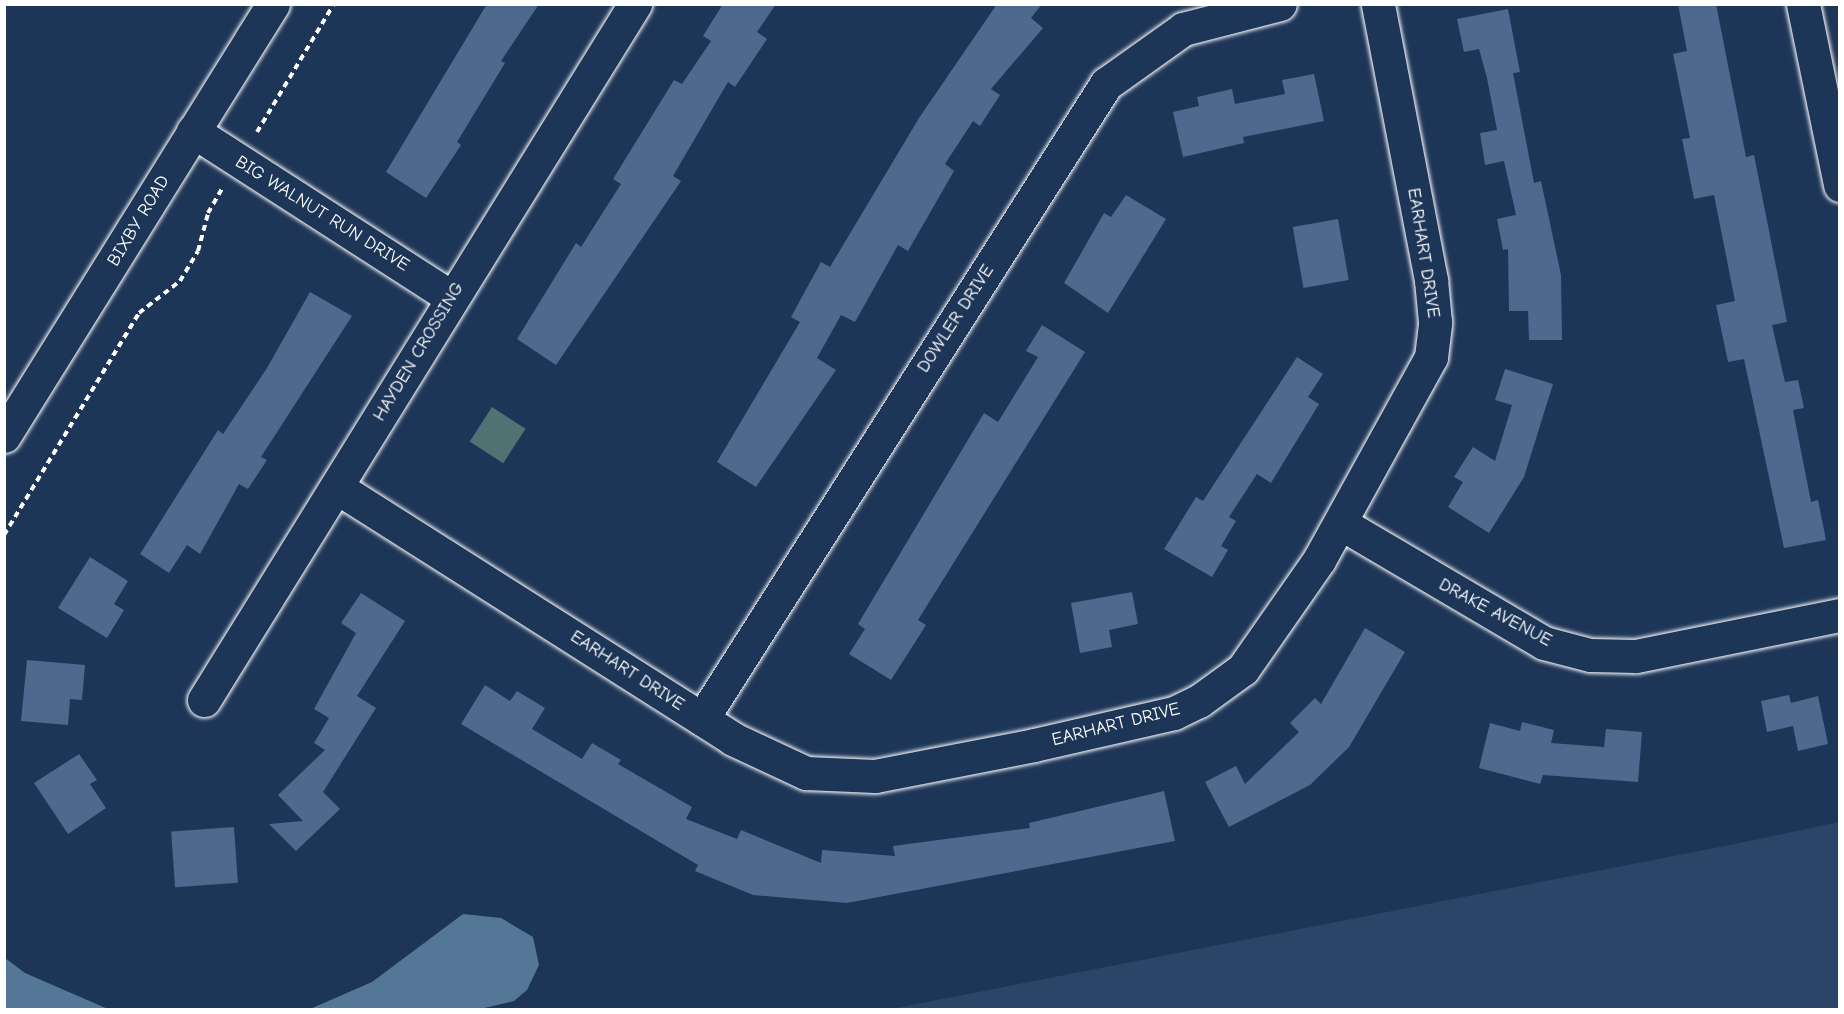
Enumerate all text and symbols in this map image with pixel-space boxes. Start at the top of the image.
street label: BIG WALNUT RUN DRIVE [231,152,413,276]
street label: BIXBY ROAD [103,172,175,270]
street label: EARHART DRIVE [1402,186,1444,320]
street label: DOWLER DRIVE [913,261,999,377]
street label: HAYDEN CROSSING [369,279,469,425]
street label: DRAKE AVENUE [1435,574,1555,652]
street label: EARHART DRIVE [566,626,688,716]
street label: EARHART DRIVE [1050,699,1182,751]

